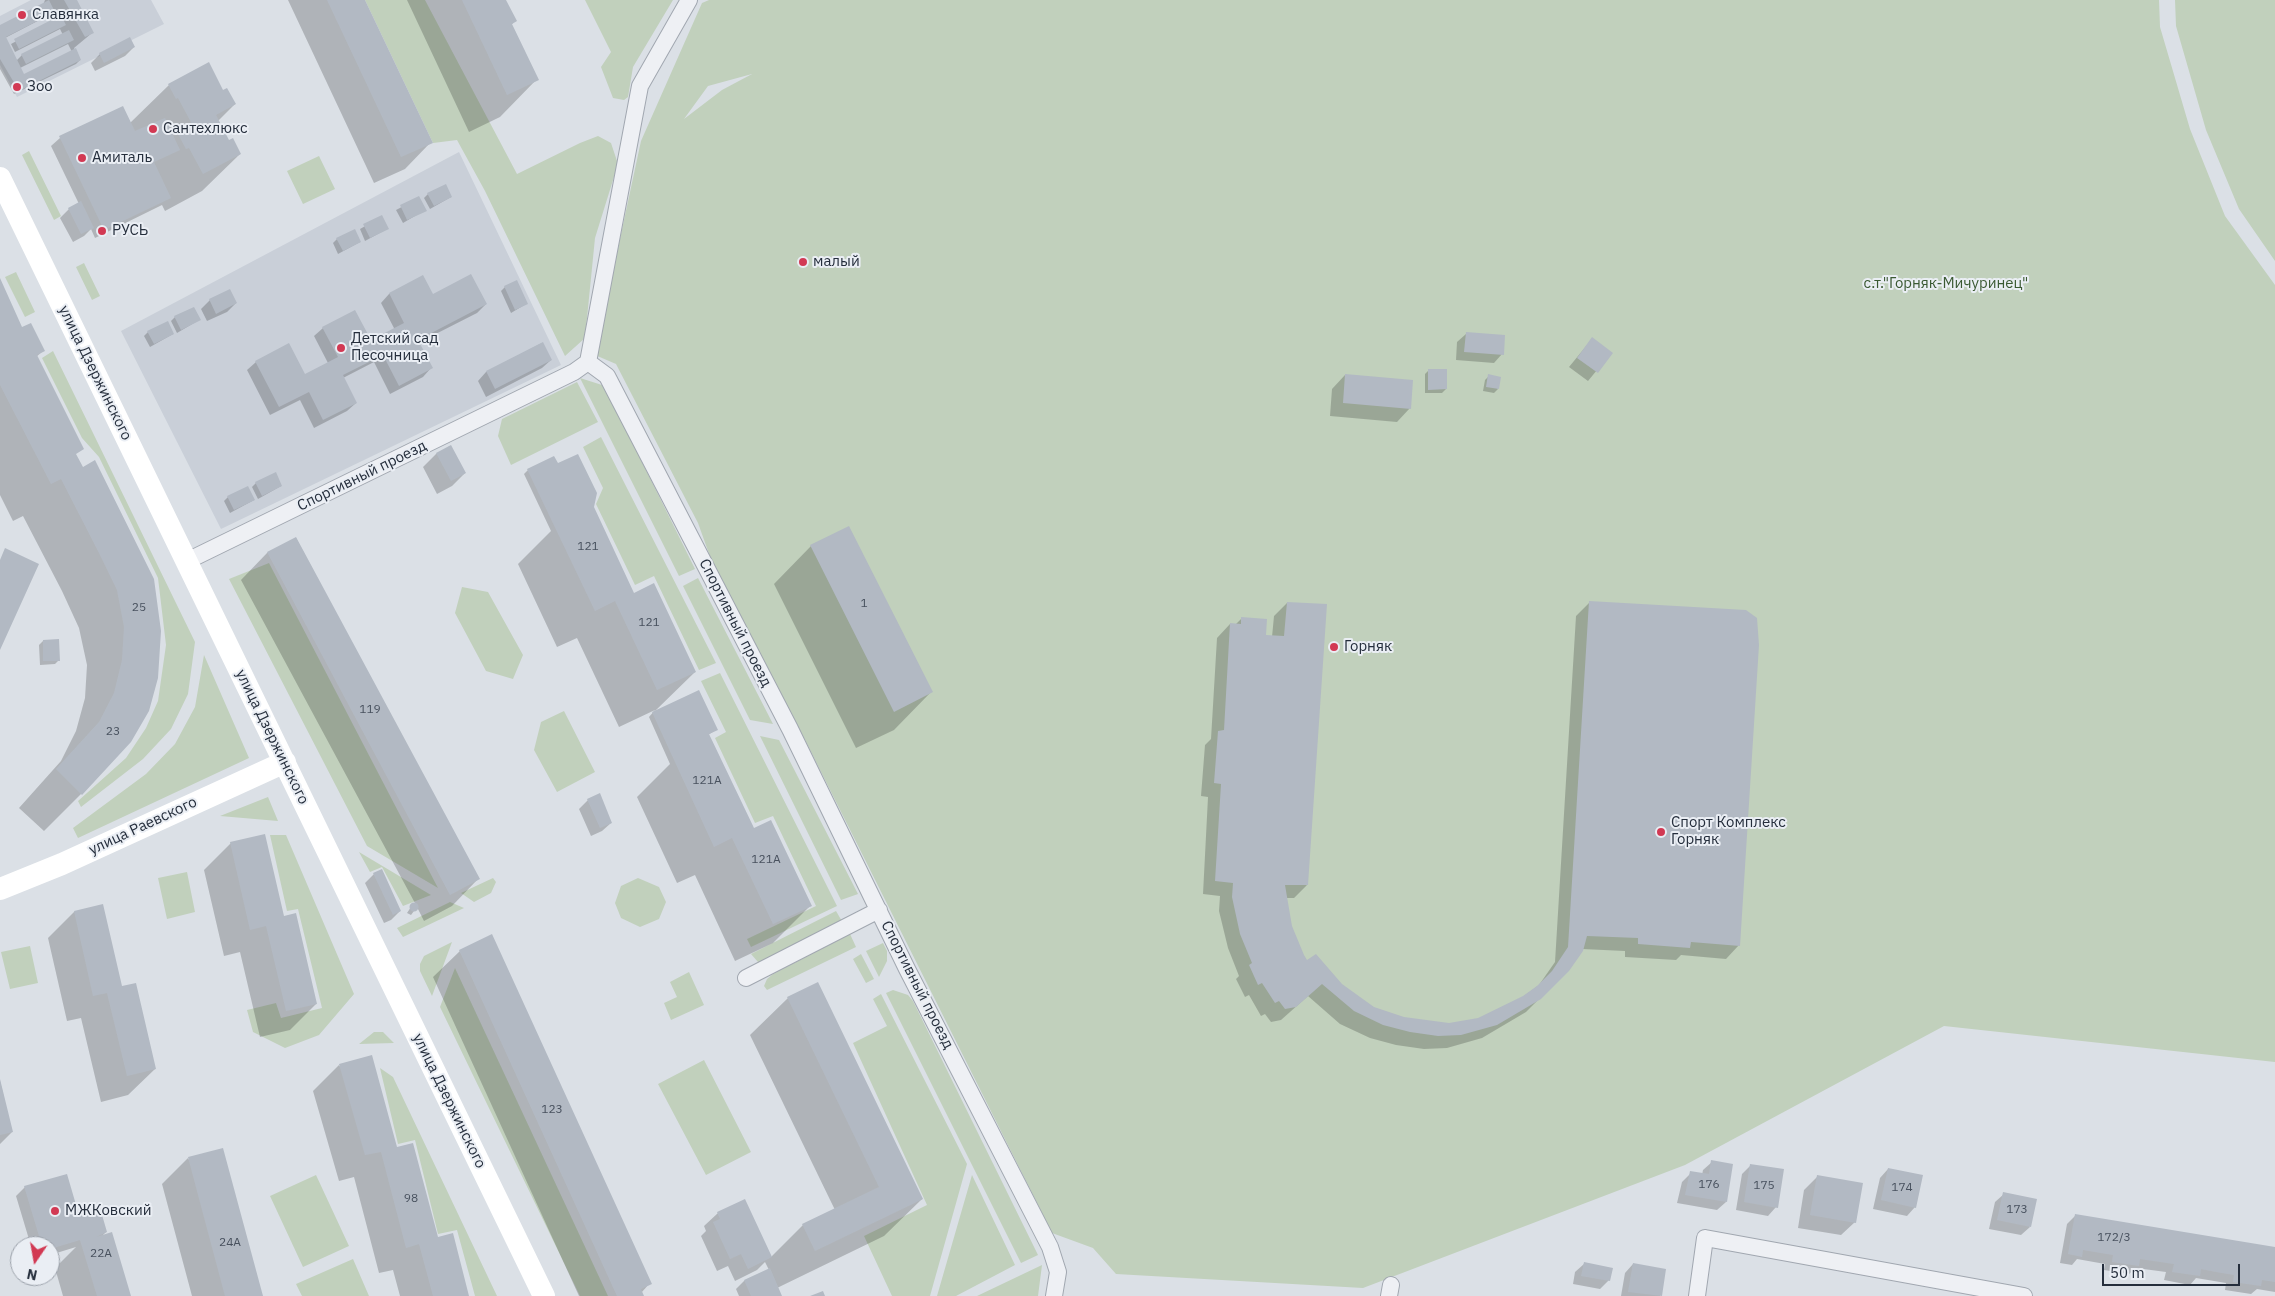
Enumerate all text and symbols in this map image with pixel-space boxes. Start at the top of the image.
place label: Славянка [32,6,99,24]
marker: Славянка [16,9,28,21]
place label: Зоо [27,78,53,96]
marker: Зоо [11,81,23,93]
place label: Сантехлюкс [163,120,247,138]
marker: Сантехлюкс [147,123,159,135]
place label: Амиталь [92,149,152,167]
marker: Амиталь [76,152,88,164]
place label: РУСЬ [112,222,148,240]
marker: РУСЬ [96,225,108,237]
place label: малый [813,253,860,271]
marker: малый [797,256,809,268]
park label: с.т."Горняк-Мичуринец" [1864,275,2028,293]
street label: улица Дзержинского [54,303,136,443]
place label: Детский сад Песочница [351,330,439,365]
marker: Детский сад Песочница [335,342,347,354]
street label: Спортивный проезд [294,437,430,515]
house number: 121 [577,540,599,554]
street label: Спортивный проезд [695,556,775,690]
house number: 1 [860,597,868,611]
house number: 25 [132,601,146,615]
house number: 121 [638,616,660,630]
place label: Горняк [1344,638,1392,656]
marker: Горняк [1328,641,1340,653]
street label: улица Дзержинского [231,667,313,807]
house number: 119 [359,703,381,717]
house number: 23 [106,725,120,739]
house number: 121А [692,774,722,788]
street label: улица Раевского [86,793,200,859]
place label: Спорт Комплекс Горняк [1671,814,1786,849]
marker: Спорт Комплекс Горняк [1655,826,1667,838]
house number: 121А [751,853,781,867]
street label: Спортивный проезд [877,918,957,1052]
street label: улица Дзержинского [408,1031,490,1171]
house number: 123 [541,1103,563,1117]
house number: 176 [1698,1178,1720,1192]
house number: 175 [1753,1179,1775,1193]
house number: 174 [1891,1181,1913,1195]
house number: 98 [404,1192,418,1206]
place label: МЖКовский [65,1202,152,1220]
house number: 173 [2006,1203,2028,1217]
marker: МЖКовский [49,1205,61,1217]
house number: 172/3 [2097,1231,2131,1245]
north arrow [10,1236,60,1286]
house number: 24А [219,1236,241,1250]
house number: 22А [90,1247,112,1261]
scale bar [2105,1254,2242,1286]
text: 50 m [2110,1263,2145,1282]
text: N [25,1265,39,1285]

